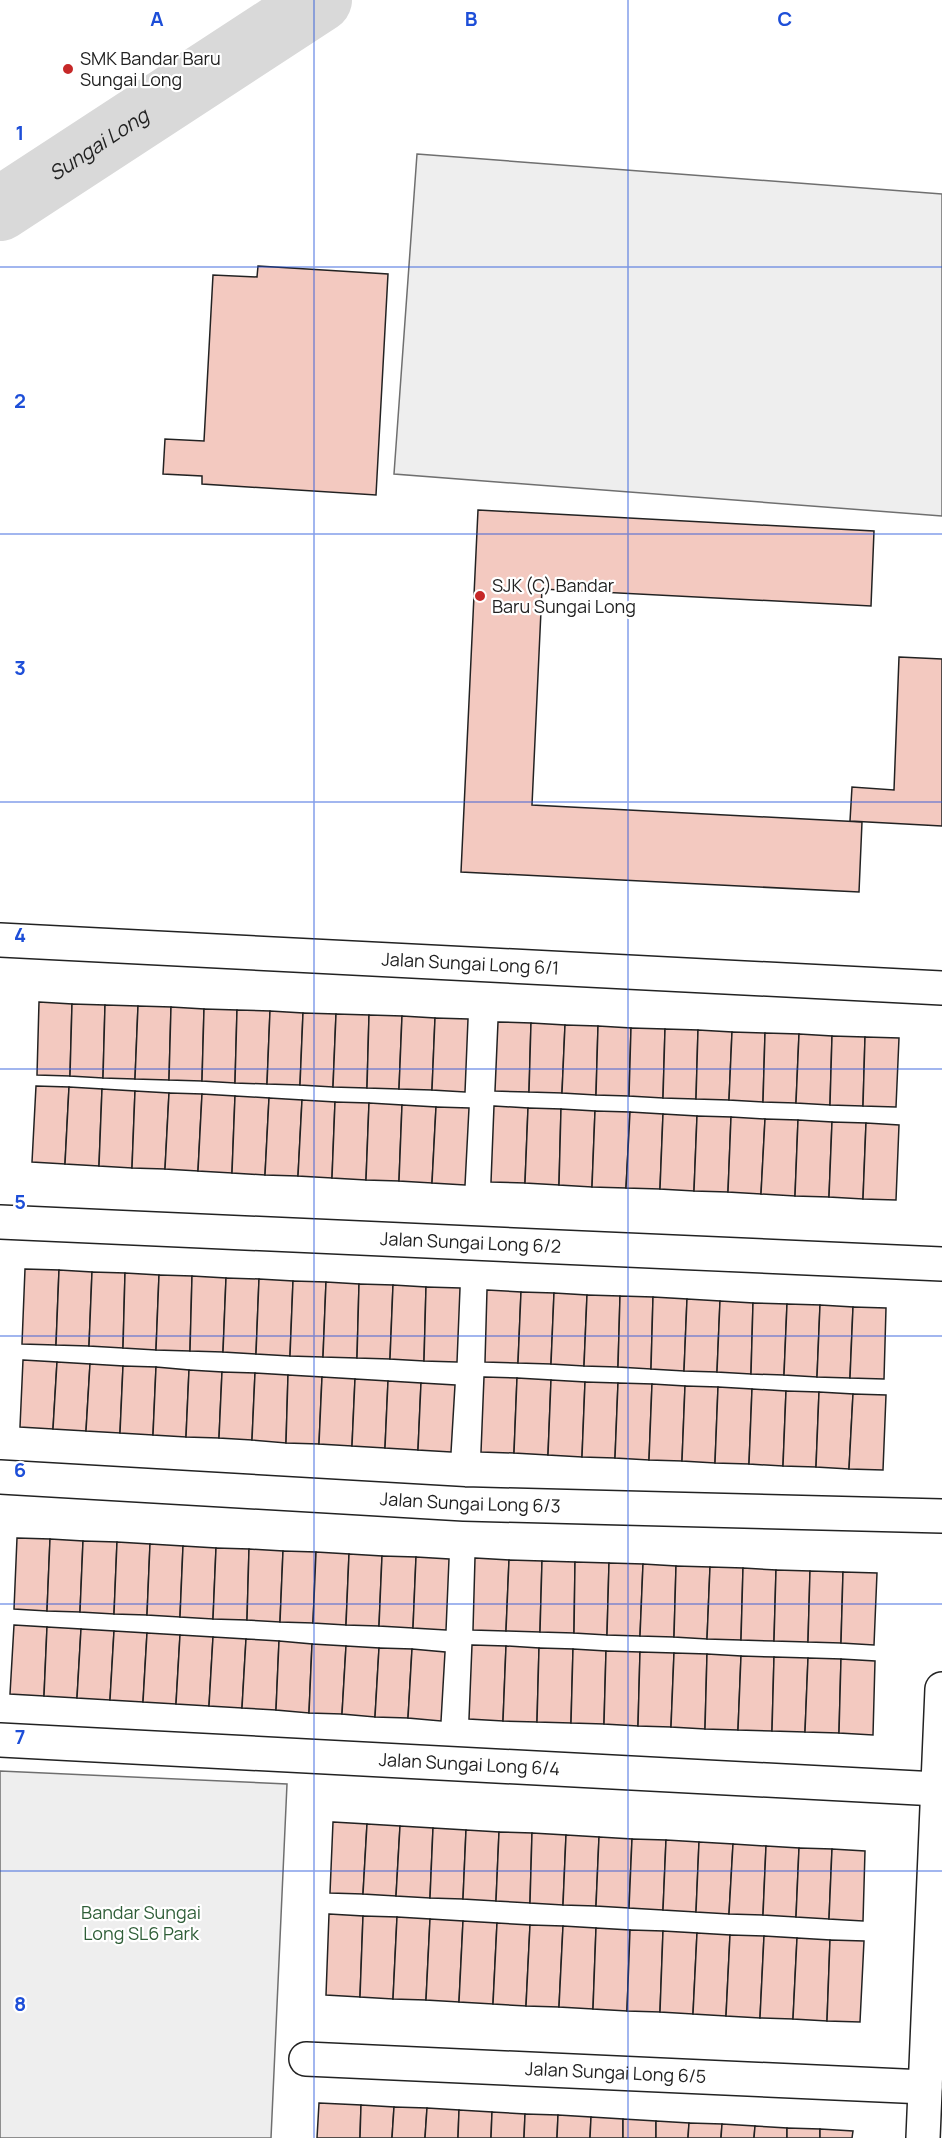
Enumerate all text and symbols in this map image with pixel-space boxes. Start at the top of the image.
text: A [150,5,164,32]
text: B [465,5,478,32]
text: C [778,5,792,32]
place label: SMK Bandar Baru Sungai Long [80,46,221,91]
marker: SMK Bandar Baru Sungai Long [61,62,75,76]
water label: Sungai Long [44,101,155,186]
text: 1 [16,119,24,146]
text: 2 [14,387,26,414]
place label: SJK (C) Bandar Baru Sungai Long [492,573,636,618]
marker: SJK (C) Bandar Baru Sungai Long [473,589,487,603]
text: 3 [14,654,26,681]
text: 4 [14,921,26,948]
street label: Jalan Sungai Long 6/1 [381,946,560,979]
text: 5 [14,1188,26,1215]
street label: Jalan Sungai Long 6/2 [380,1226,562,1258]
text: 6 [14,1456,26,1483]
street label: Jalan Sungai Long 6/3 [379,1486,561,1517]
text: 7 [15,1723,25,1750]
street label: Jalan Sungai Long 6/4 [378,1747,561,1780]
park label: Bandar Sungai Long SL6 Park [81,1900,201,1945]
text: 8 [14,1990,26,2017]
street label: Jalan Sungai Long 6/5 [525,2056,707,2088]

